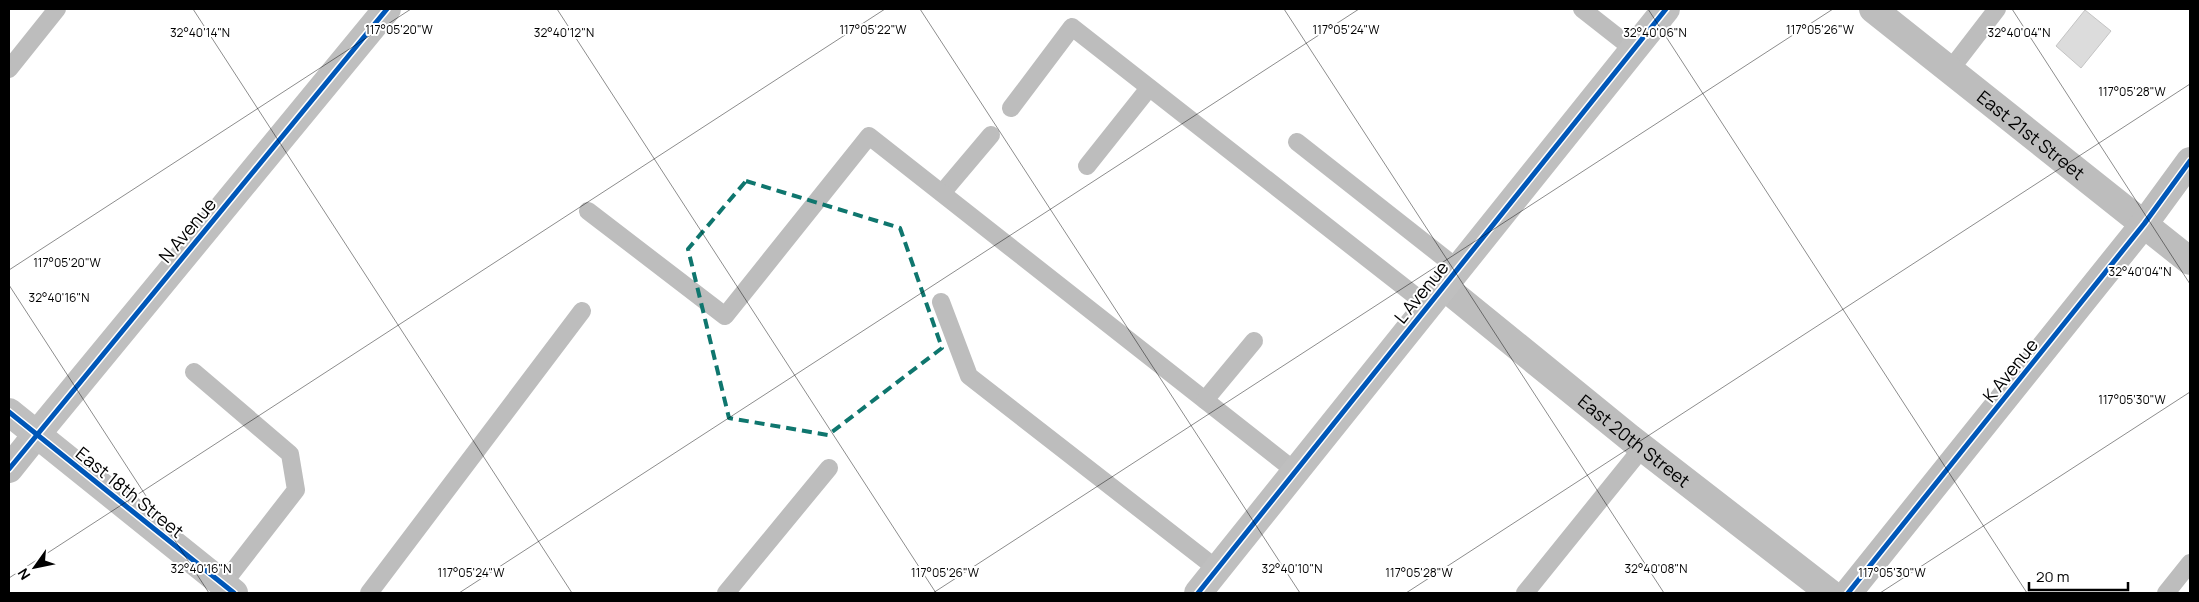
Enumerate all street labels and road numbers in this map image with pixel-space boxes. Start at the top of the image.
street label: East 21st Street [1972,85,2090,185]
street label: N Avenue [153,193,221,267]
street label: L Avenue [1389,256,1453,328]
street label: K Avenue [1977,333,2043,407]
street label: East 20th Street [1573,389,1695,492]
street label: East 18th Street [71,441,189,543]

